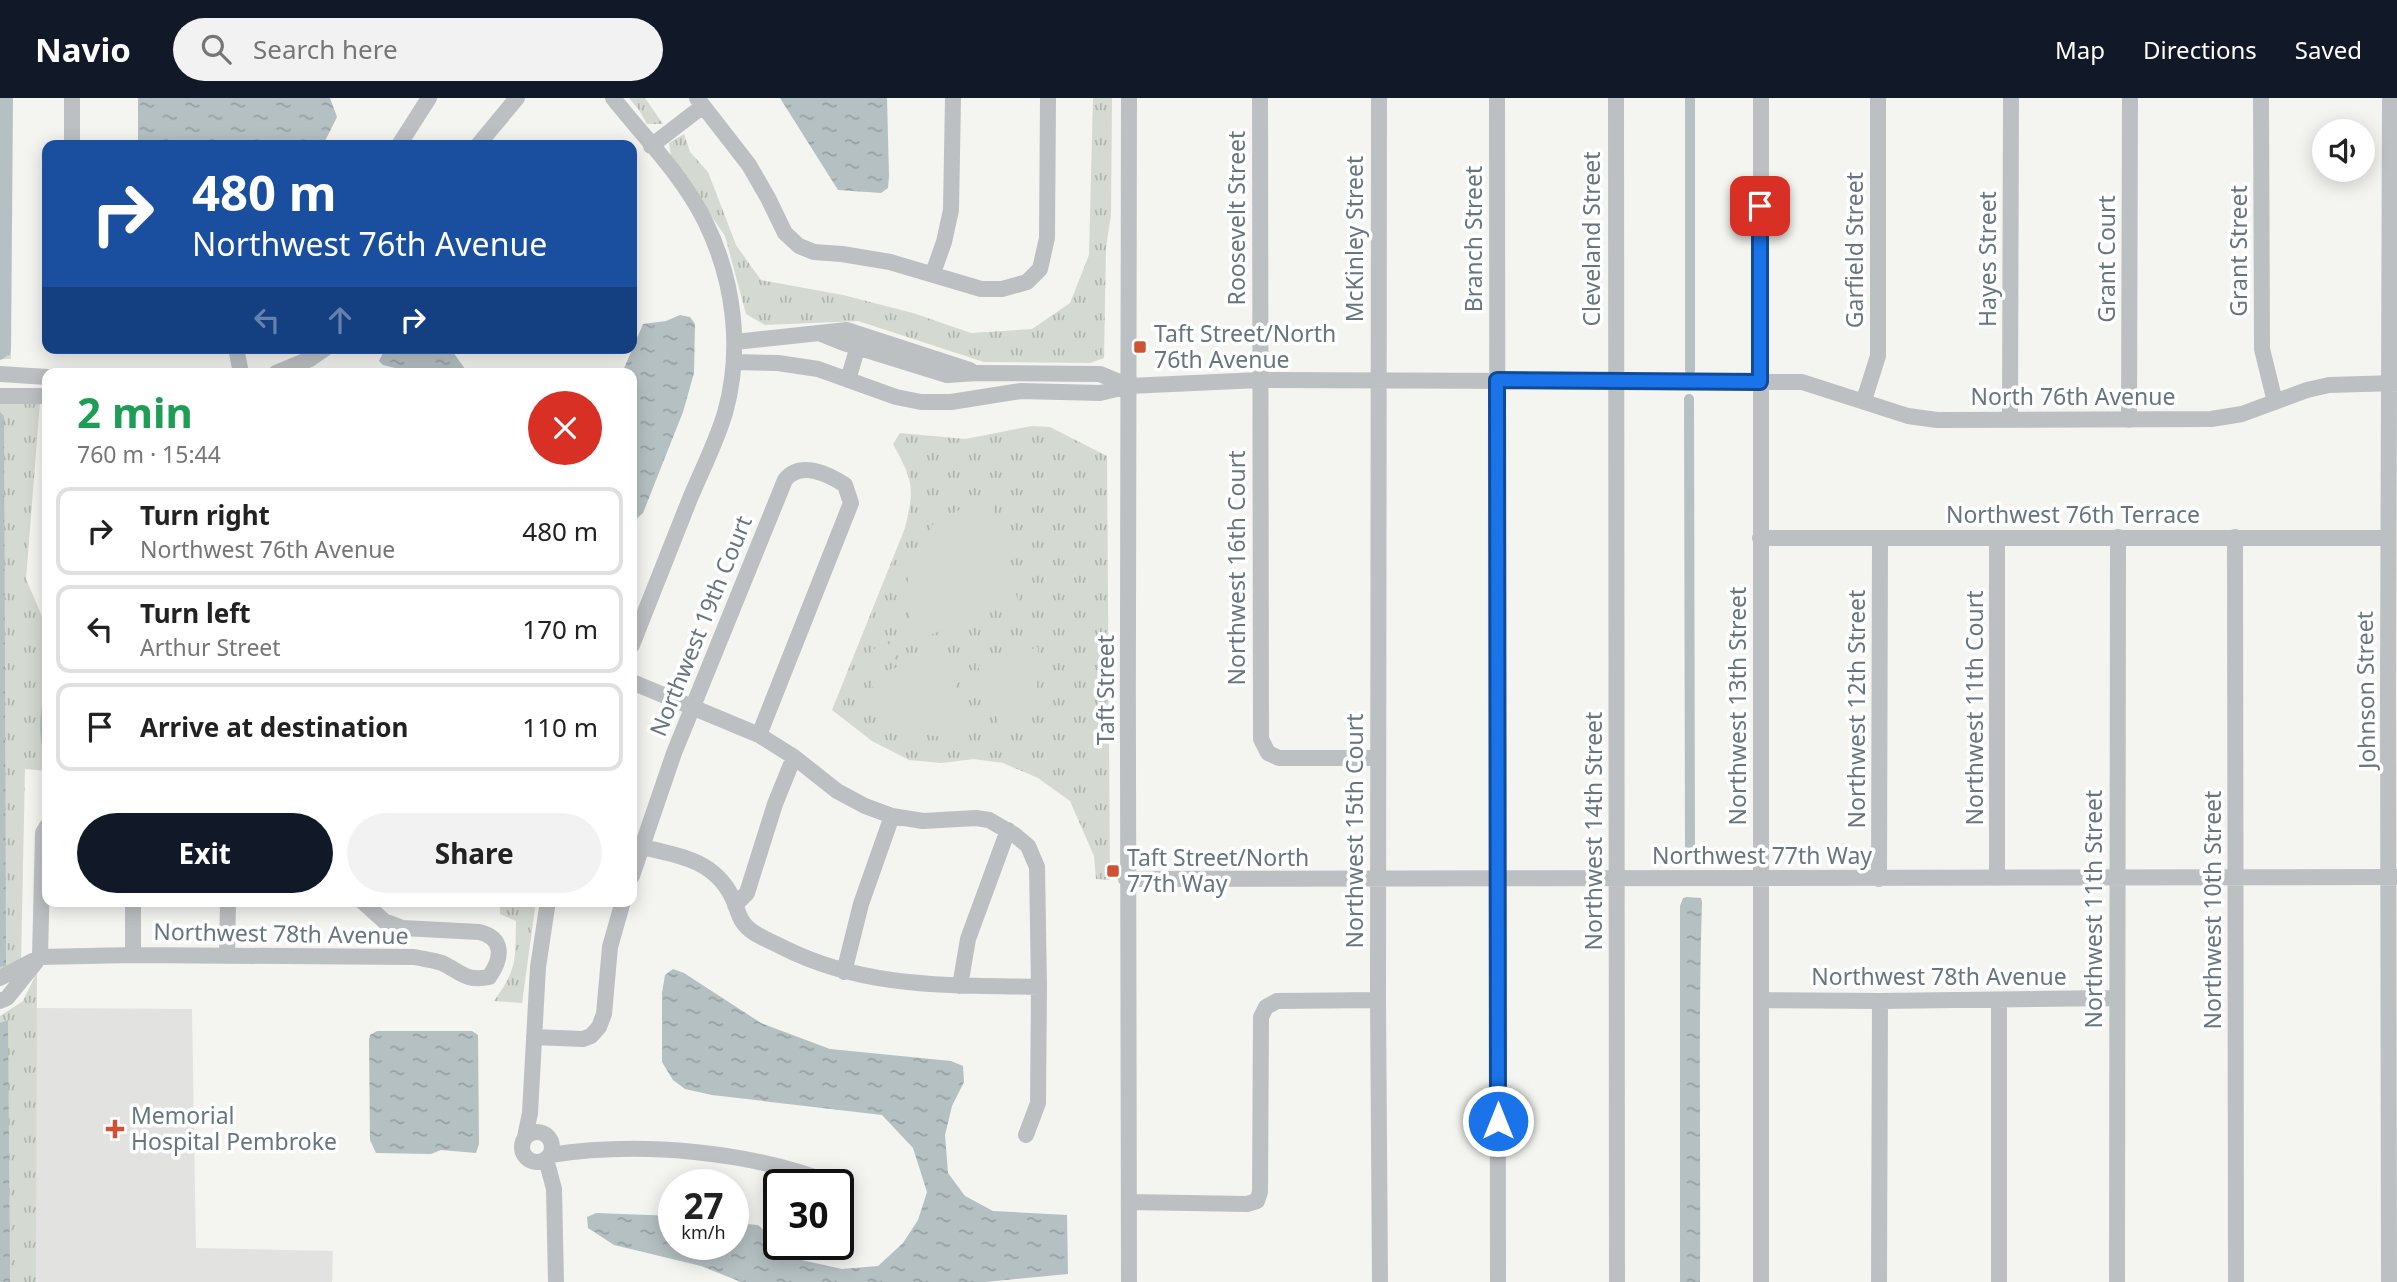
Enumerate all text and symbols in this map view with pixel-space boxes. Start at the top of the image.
search box [173,18,663,81]
text: Navio [35,27,131,72]
icon: search [197,30,235,68]
text: Search here [253,31,398,67]
text: Map [2055,33,2105,66]
text: Directions [2143,33,2257,66]
text: Saved [2295,33,2362,66]
map controls [2312,119,2375,182]
button: sound [2312,119,2375,182]
street label: Roosevelt Street [1220,131,1252,305]
street label: Cleveland Street [1575,151,1607,327]
street label: McKinley Street [1338,156,1370,322]
text: 480 m [192,159,337,225]
street label: Branch Street [1457,166,1489,312]
icon: right [77,168,168,259]
street label: Garfield Street [1838,172,1870,328]
pin [1730,176,1790,236]
street label: Grant Street [2222,185,2254,317]
icon: arrive [1741,187,1779,225]
street label: Hayes Street [1971,191,2003,327]
street label: Grant Court [2090,195,2122,323]
text: Northwest 76th Avenue [192,222,547,265]
icon: left [248,301,286,339]
icon: ahead [321,301,359,339]
icon: right [394,301,432,339]
place label: Taft Street/North 76th Avenue [1154,317,1336,375]
marker: Taft Street/North 76th Avenue [1132,339,1148,355]
street label: North 76th Avenue [1971,380,2175,412]
text: 2 min [77,383,193,440]
button: close [528,391,602,465]
text: 760 m · 15:44 [77,438,221,470]
street label: Northwest 16th Court [1220,450,1252,686]
text: Turn right [140,497,270,533]
street label: Northwest 76th Terrace [1946,498,2200,530]
street label: Northwest 19th Court [641,511,759,741]
icon: right [81,512,119,550]
text: 480 m [522,513,598,549]
text: Northwest 76th Avenue [140,533,395,565]
street label: Northwest 13th Street [1721,587,1753,825]
street label: Northwest 12th Street [1840,590,1872,828]
street label: Northwest 11th Court [1958,590,1990,826]
text: Turn left [140,595,251,631]
icon: left [81,610,119,648]
text: 170 m [522,611,598,647]
street label: Johnson Street [2348,611,2382,771]
text: Arthur Street [140,631,281,663]
street label: Taft Street [1089,635,1121,745]
icon: arrive [81,708,119,746]
text: Arrive at destination [140,709,409,745]
text: 110 m [522,709,598,745]
street label: Northwest 14th Street [1577,712,1609,950]
street label: Northwest 15th Court [1338,713,1370,949]
street label: Northwest 11th Street [2077,790,2109,1028]
street label: Northwest 10th Street [2196,791,2228,1029]
button: Exit [77,813,333,893]
button: Share [347,813,602,893]
street label: Northwest 77th Way [1652,839,1872,871]
place label: Taft Street/North 77th Way [1127,841,1309,899]
marker: Taft Street/North 77th Way [1105,863,1121,879]
street label: Northwest 78th Avenue [153,915,409,951]
street label: Northwest 78th Avenue [1811,960,2067,992]
position arrow [1461,1084,1535,1158]
place label: Memorial Hospital Pembroke [131,1099,337,1157]
marker: Memorial Hospital Pembroke [105,1119,125,1139]
speed limit sign: 30 [763,1169,854,1260]
text: 27 [683,1182,724,1229]
text: km/h [681,1220,726,1244]

